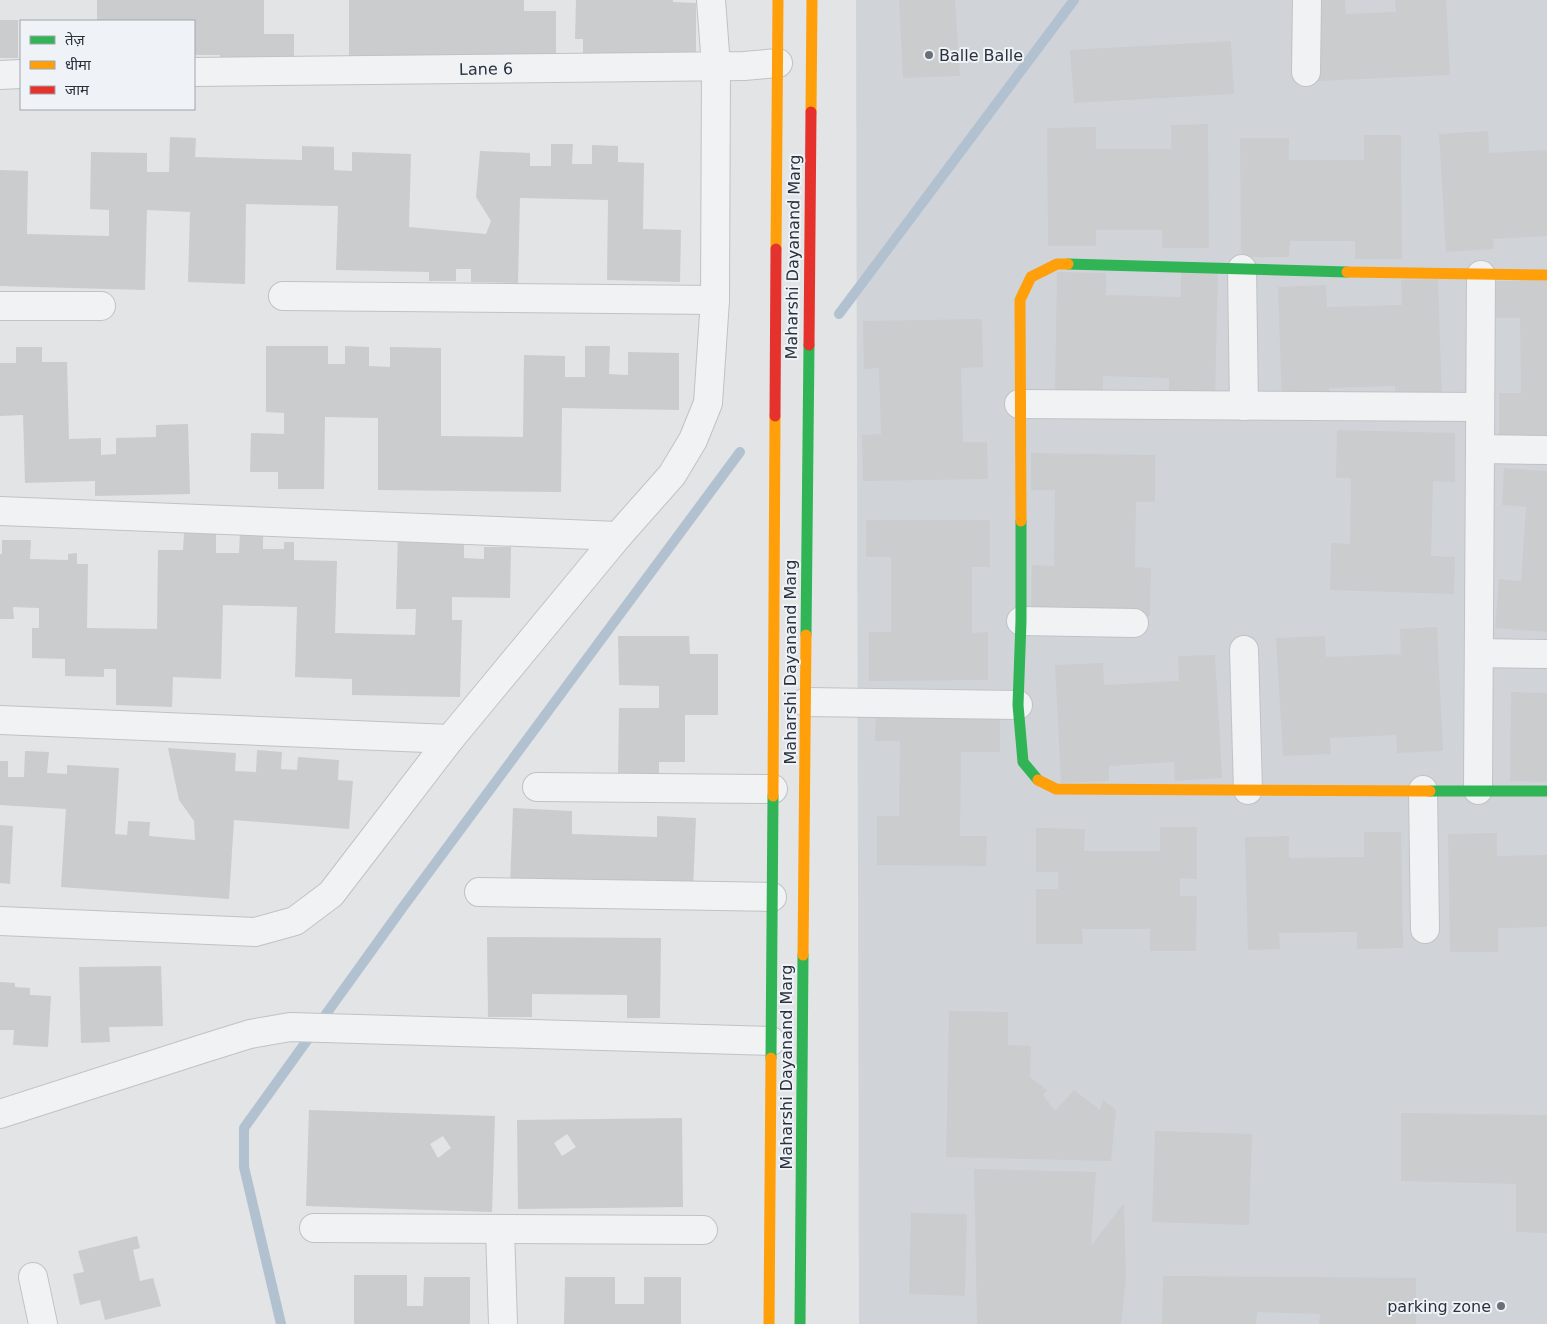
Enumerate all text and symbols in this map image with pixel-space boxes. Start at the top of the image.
legend [20,20,195,110]
text: तेज़ [65,31,86,49]
place label: Balle Balle [939,46,1023,65]
marker: Balle Balle [923,49,935,61]
text: धीमा [65,56,92,74]
street label: Lane 6 [459,59,513,79]
text: जाम [65,81,90,99]
street label: Maharshi Dayanand Marg [782,154,804,360]
street label: Maharshi Dayanand Marg [781,560,800,764]
street label: Maharshi Dayanand Marg [777,965,796,1169]
place label: parking zone [1387,1297,1491,1316]
marker: parking zone [1495,1300,1507,1312]

